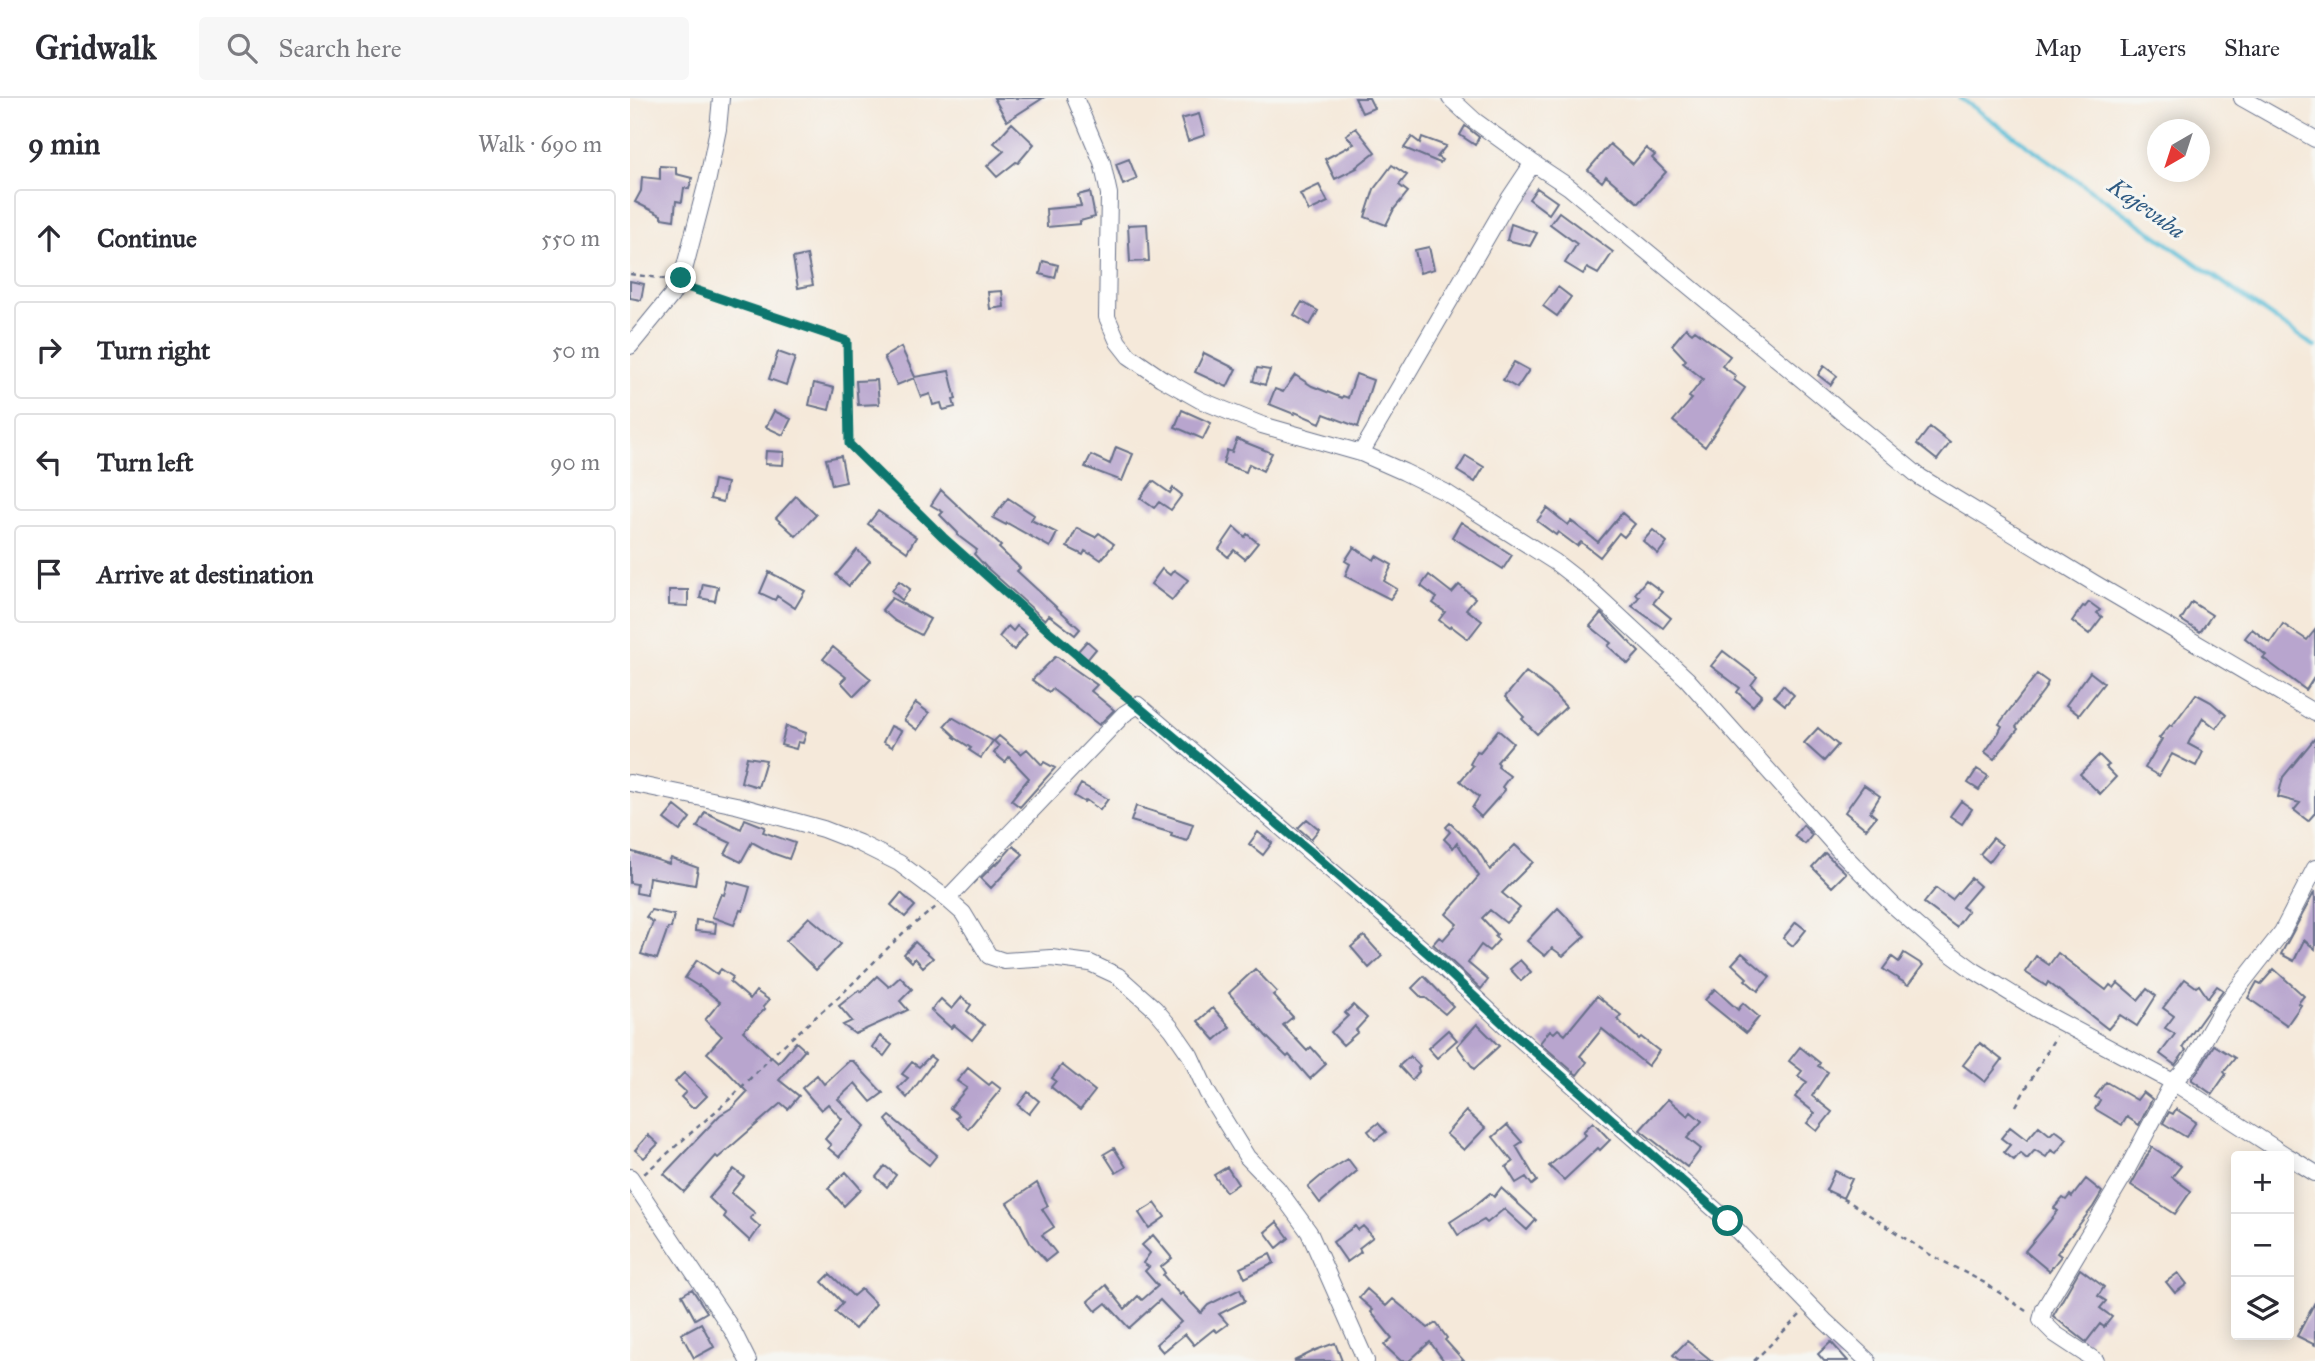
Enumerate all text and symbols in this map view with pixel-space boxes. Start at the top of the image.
search box [199,17,689,80]
text: Gridwalk [35,28,157,68]
icon: search [223,29,261,67]
text: Search here [279,32,402,64]
text: Map [2035,33,2082,63]
text: Layers [2120,33,2186,63]
text: Share [2224,33,2280,63]
north arrow [2147,119,2210,182]
text: 9 min [28,126,100,162]
text: Walk · 690 m [478,130,602,158]
water label: Kajevuba [2102,171,2191,245]
icon: ahead [30,219,68,257]
text: Continue [97,222,197,254]
text: 550 m [541,224,600,252]
route end [665,262,696,293]
icon: right [30,331,68,369]
text: Turn right [97,334,210,366]
text: 50 m [552,336,600,364]
icon: left [30,443,68,481]
text: Turn left [97,446,193,478]
text: 90 m [550,448,600,476]
icon: arrive [30,555,68,593]
text: Arrive at destination [97,558,314,590]
map controls [2231,1151,2294,1340]
button: + [2231,1151,2294,1214]
route start [1712,1205,1743,1236]
button: − [2231,1214,2294,1277]
button: layers [2231,1277,2294,1340]

